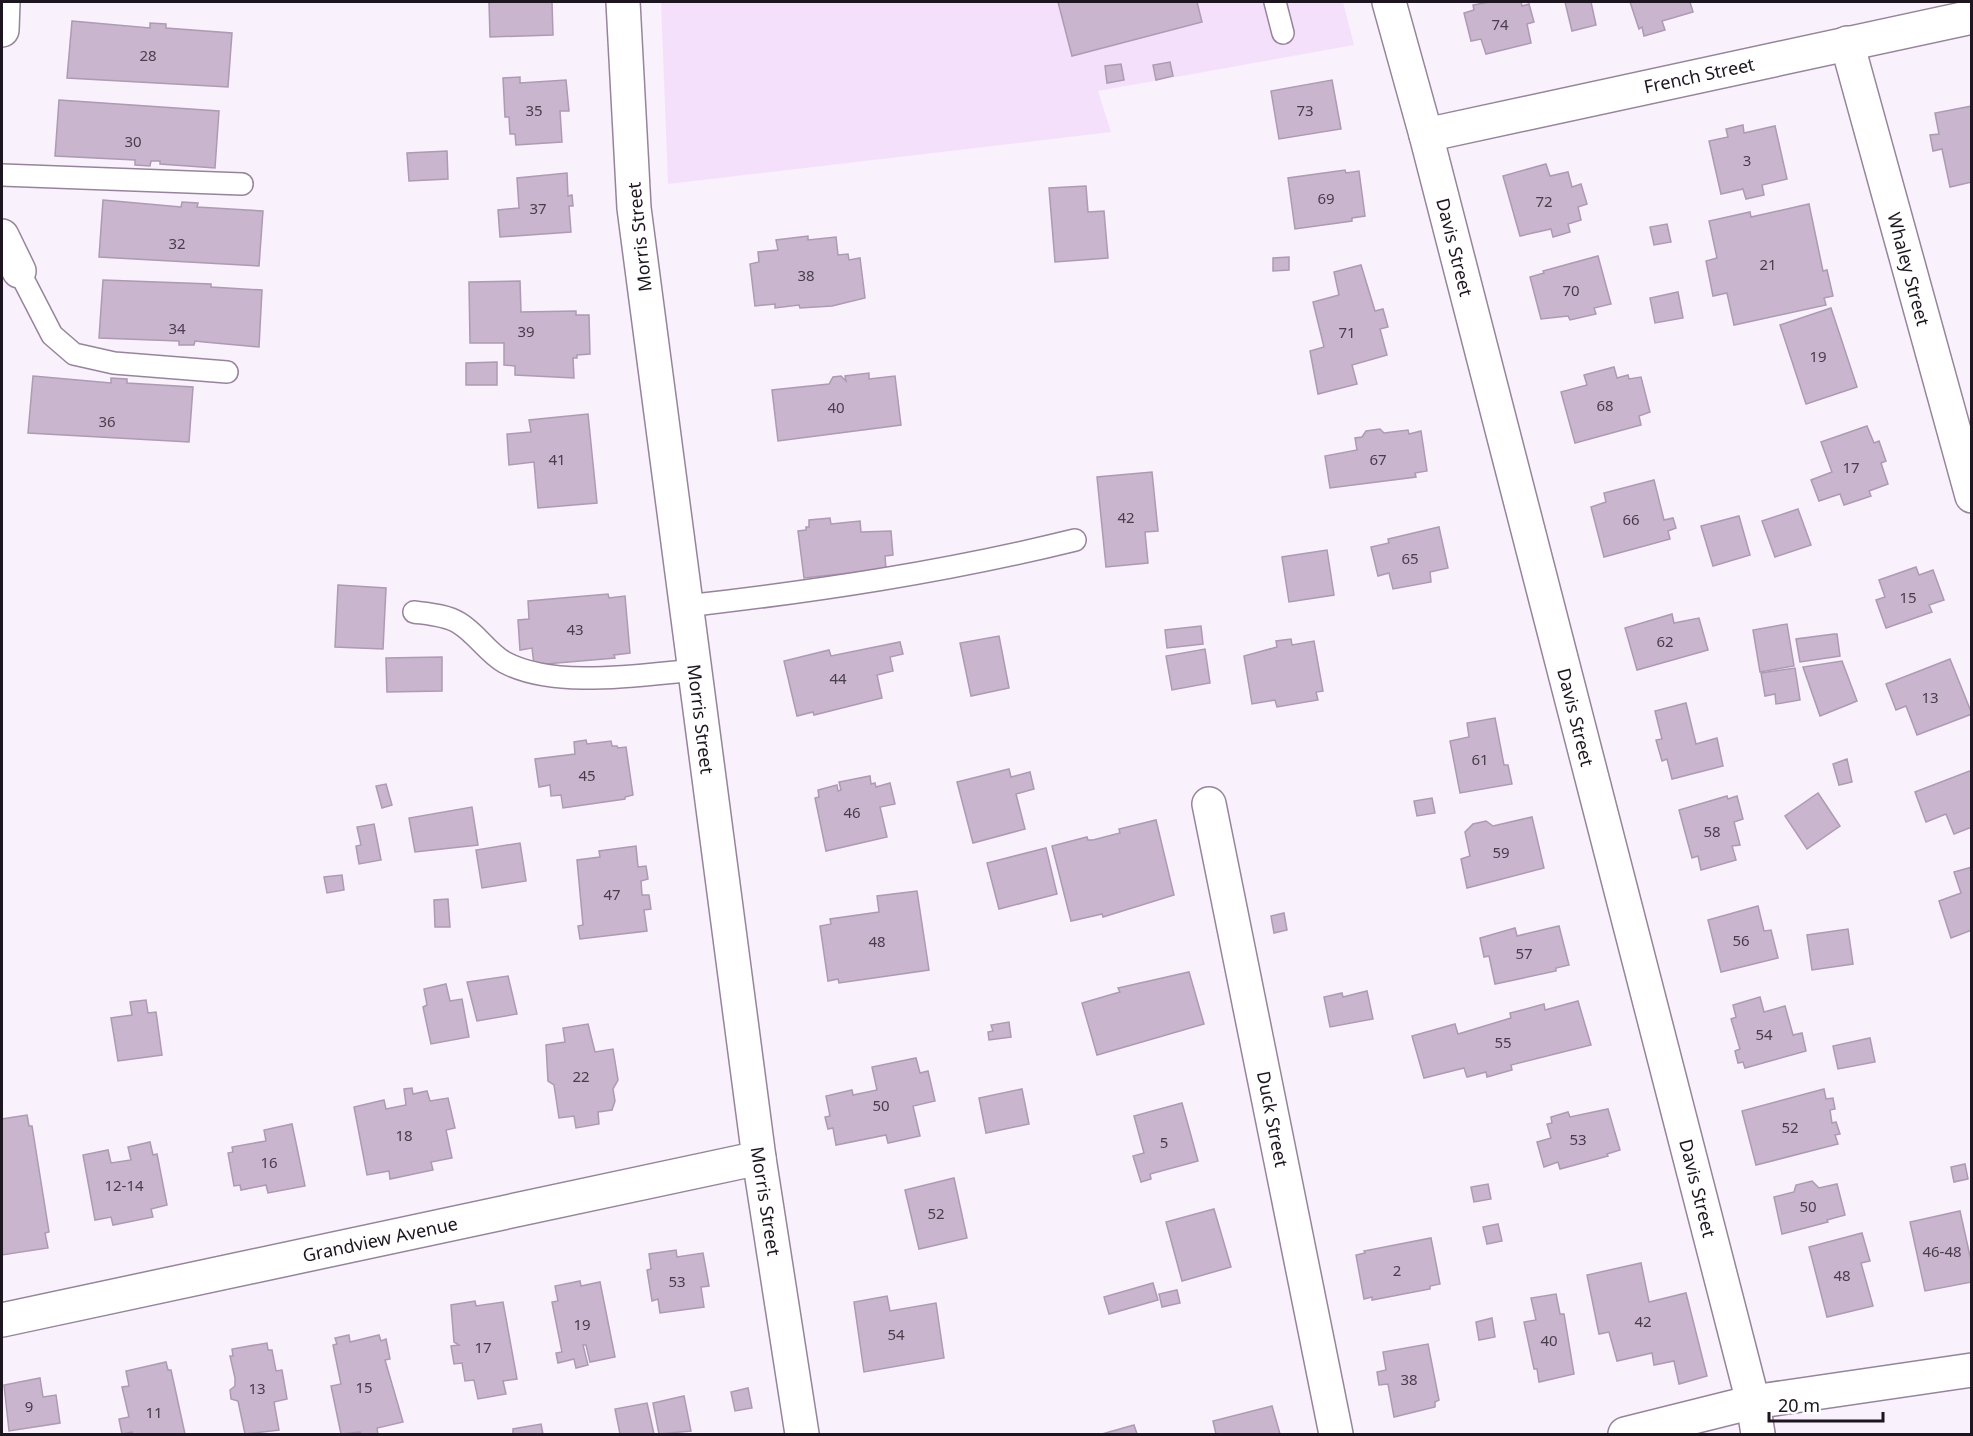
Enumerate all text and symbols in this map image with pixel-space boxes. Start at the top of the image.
house number: 74 [1491,14,1509,34]
house number: 28 [139,45,157,65]
street label: French Street [1642,51,1757,98]
house number: 35 [525,100,543,120]
house number: 73 [1296,100,1314,120]
house number: 30 [124,131,142,151]
house number: 3 [1743,150,1751,170]
street label: Morris Street [621,180,657,293]
house number: 69 [1317,188,1335,208]
house number: 72 [1535,191,1553,211]
street label: Davis Street [1431,195,1479,299]
house number: 37 [529,198,547,218]
street label: Whaley Street [1882,210,1936,329]
house number: 32 [168,233,186,253]
house number: 21 [1759,254,1777,274]
house number: 38 [797,265,815,285]
house number: 70 [1562,280,1580,300]
house number: 34 [168,318,186,338]
house number: 39 [517,321,535,341]
house number: 71 [1338,322,1356,342]
house number: 19 [1809,346,1827,366]
house number: 68 [1596,395,1614,415]
house number: 40 [827,397,845,417]
house number: 36 [98,411,116,431]
house number: 41 [548,449,566,469]
house number: 67 [1369,449,1387,469]
house number: 17 [1842,457,1860,477]
house number: 42 [1117,507,1135,527]
house number: 66 [1622,509,1640,529]
house number: 65 [1401,548,1419,568]
house number: 15 [1899,587,1917,607]
house number: 43 [566,619,584,639]
house number: 62 [1656,631,1674,651]
street label: Morris Street [682,663,720,776]
street label: Davis Street [1552,665,1600,769]
house number: 44 [829,668,847,688]
house number: 13 [1921,687,1939,707]
house number: 61 [1471,749,1489,769]
house number: 45 [578,765,596,785]
house number: 46 [843,802,861,822]
house number: 58 [1703,821,1721,841]
house number: 59 [1492,842,1510,862]
house number: 47 [603,884,621,904]
house number: 56 [1732,930,1750,950]
house number: 48 [868,931,886,951]
house number: 57 [1515,943,1533,963]
house number: 54 [1755,1024,1773,1044]
house number: 55 [1494,1032,1512,1052]
house number: 22 [572,1066,590,1086]
street label: Duck Street [1252,1069,1294,1170]
house number: 50 [872,1095,890,1115]
house number: 52 [1781,1117,1799,1137]
house number: 18 [395,1125,413,1145]
house number: 53 [1569,1129,1587,1149]
house number: 5 [1160,1132,1168,1152]
street label: Davis Street [1674,1136,1722,1240]
street label: Morris Street [746,1145,787,1258]
house number: 16 [260,1152,278,1172]
house number: 12-14 [104,1175,144,1195]
house number: 50 [1799,1196,1817,1216]
house number: 52 [927,1203,945,1223]
street label: Grandview Avenue [300,1211,460,1267]
house number: 46-48 [1922,1241,1962,1261]
house number: 2 [1393,1260,1401,1280]
house number: 48 [1833,1265,1851,1285]
house number: 53 [668,1271,686,1291]
house number: 42 [1634,1311,1652,1331]
house number: 19 [573,1314,591,1334]
house number: 54 [887,1324,905,1344]
house number: 40 [1540,1330,1558,1350]
house number: 17 [474,1337,492,1357]
house number: 38 [1400,1369,1418,1389]
house number: 15 [355,1377,373,1397]
house number: 13 [248,1378,266,1398]
scale bar [1769,1385,1883,1423]
text: 20 m [1778,1393,1820,1417]
house number: 9 [25,1396,33,1416]
house number: 11 [145,1402,163,1422]

